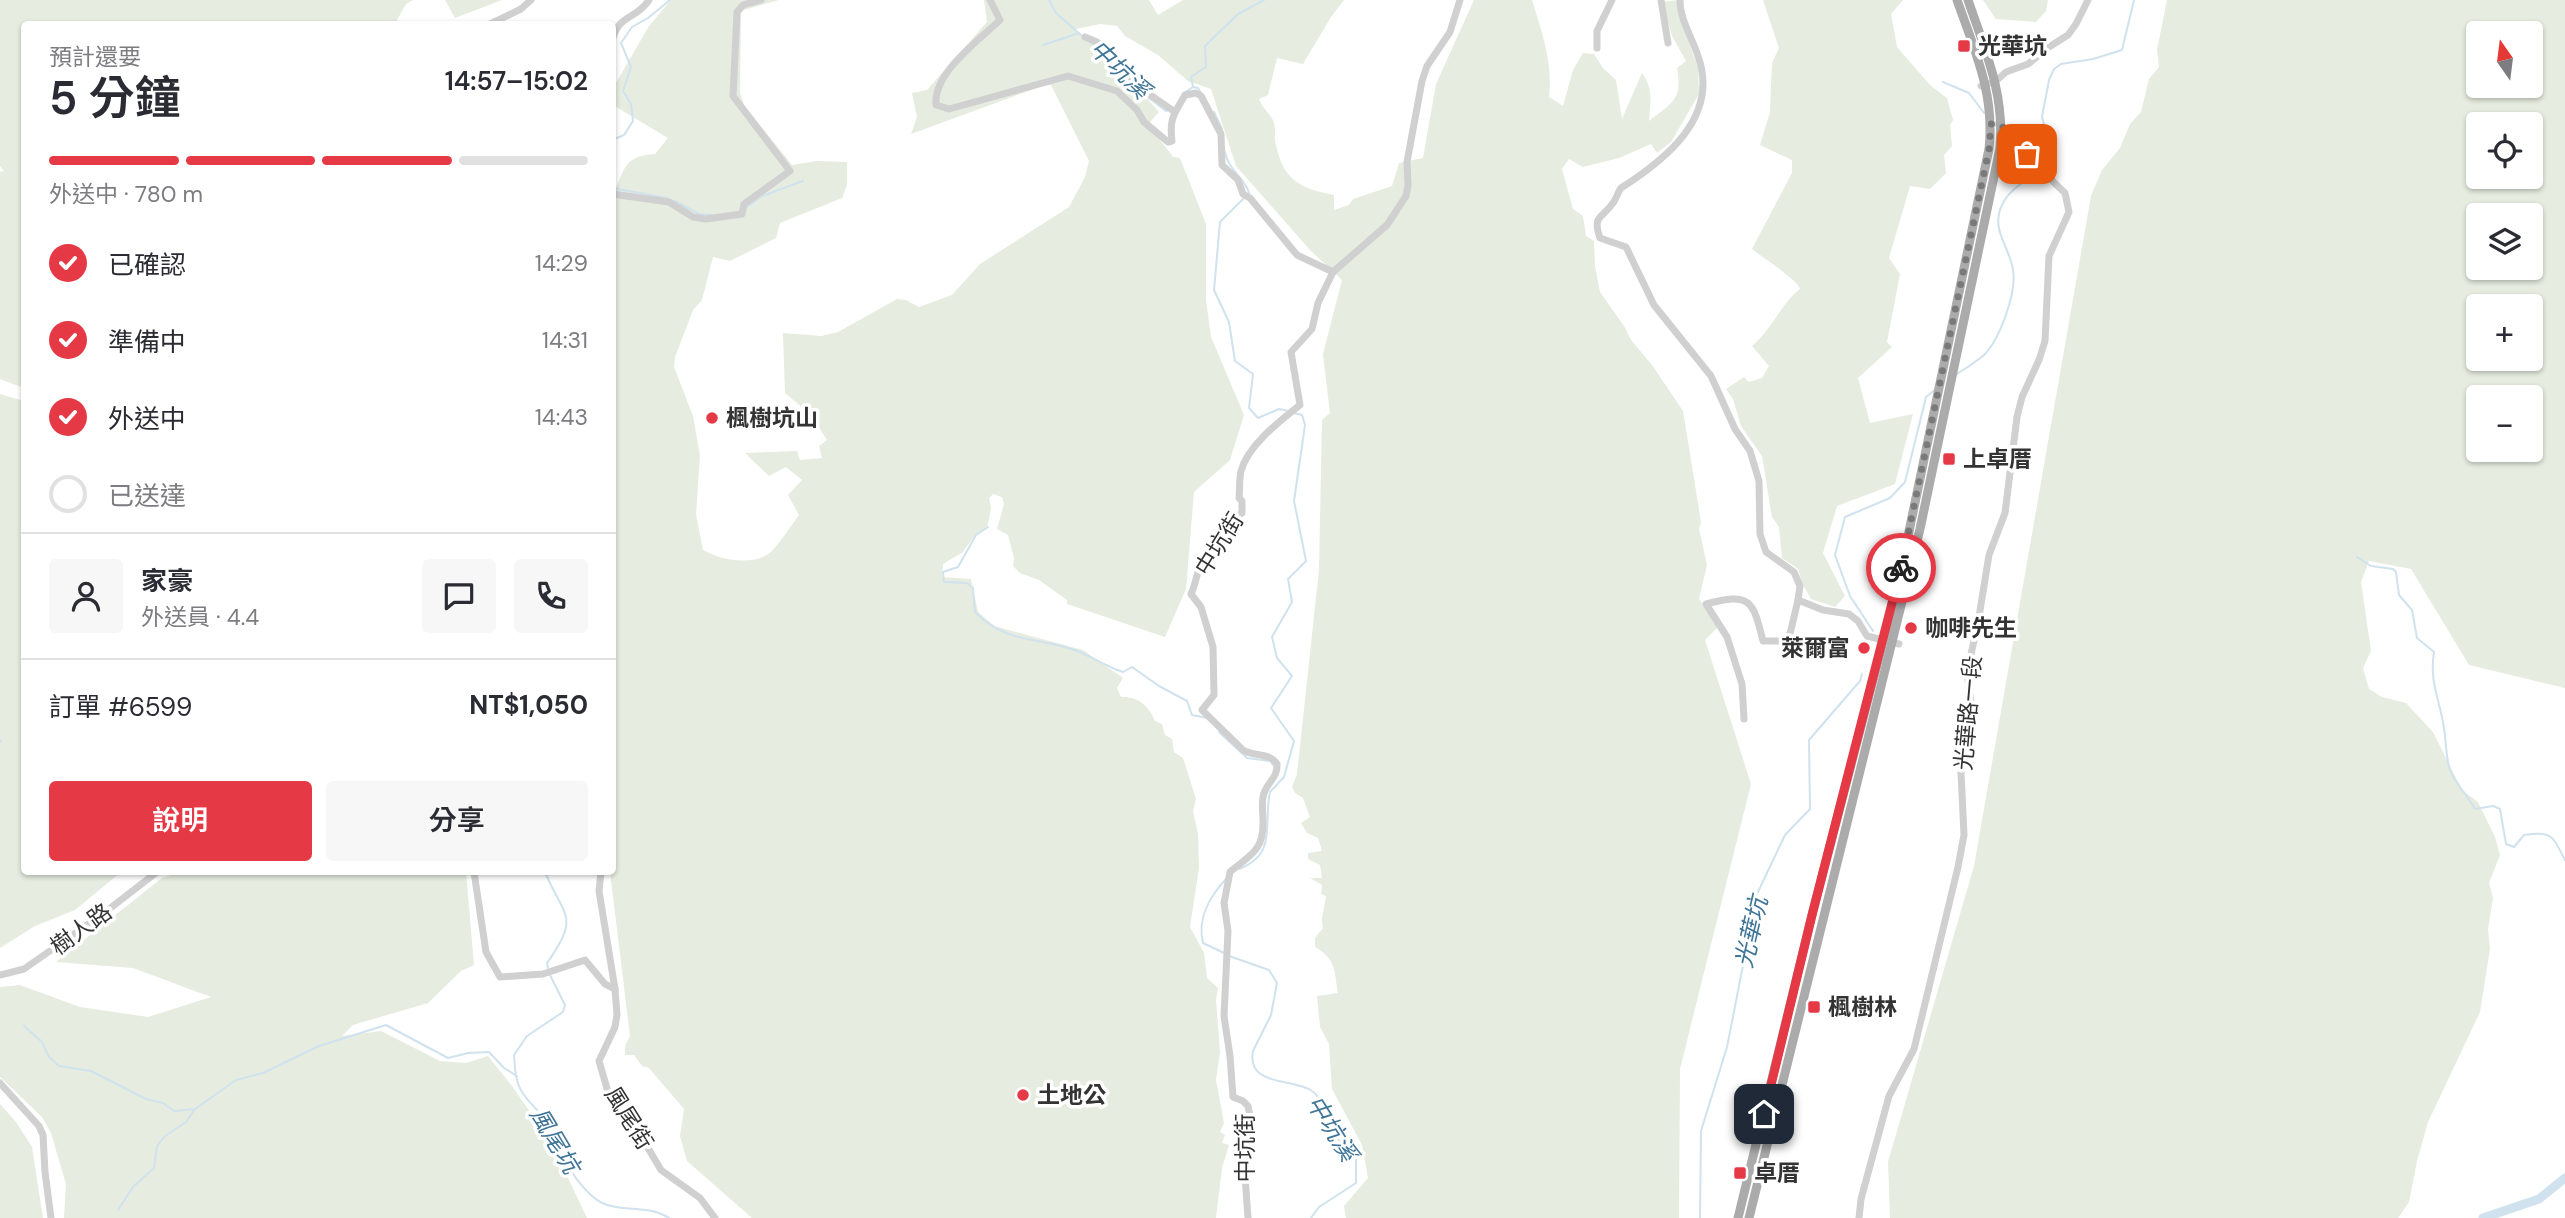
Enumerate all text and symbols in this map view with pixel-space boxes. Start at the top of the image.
north arrow [2466,21,2543,98]
map controls [2466,21,2543,462]
place label: 光華坑 [1978,31,2047,61]
water label: 中坑溪 [1083,33,1159,107]
marker: 光華坑 [1956,38,1972,54]
text: 預計還要 [49,42,141,72]
text: 14:57–15:02 [445,64,588,98]
text: 5 分鐘 [49,68,181,128]
button: locate [2466,112,2543,189]
pin [1997,124,2057,184]
icon: bag [2008,135,2046,173]
text: 外送中 · 780 m [49,179,203,209]
button: layers [2466,203,2543,280]
icon: check [49,244,87,282]
text: 已確認 [108,248,186,282]
text: 14:29 [535,248,588,278]
button: + [2466,294,2543,371]
icon: check [49,321,87,359]
text: 準備中 [108,325,186,359]
text: 14:31 [542,325,588,355]
button: − [2466,385,2543,462]
icon: check [49,398,87,436]
text: 外送中 [108,402,186,436]
text: 14:43 [535,402,588,432]
place label: 楓樹坑山 [726,403,818,433]
marker: 楓樹坑山 [704,410,720,426]
place label: 上卓厝 [1963,444,2032,474]
marker: 上卓厝 [1941,451,1957,467]
text: 已送達 [108,479,186,513]
street label: 中坑街 [1188,507,1250,581]
courier [1866,533,1936,603]
icon: bike [1882,549,1920,587]
button: person [49,559,123,633]
button: chat [422,559,496,633]
button: phone [514,559,588,633]
text: 家豪 [141,564,193,598]
text: 外送員 · 4.4 [141,602,259,632]
place label: 咖啡先生 [1925,613,2017,643]
marker: 咖啡先生 [1903,620,1919,636]
place label: 萊爾富 [1781,633,1850,663]
marker: 萊爾富 [1856,640,1872,656]
street label: 光華路一段 [1948,654,1988,772]
text: NT$1,050 [469,688,588,722]
text: 訂單 #6599 [49,690,192,724]
button: 說明 [49,781,312,861]
button: 分享 [326,781,588,861]
water label: 光華坑 [1728,891,1775,971]
street label: 樹人路 [44,897,118,961]
place label: 楓樹林 [1828,992,1897,1022]
marker: 楓樹林 [1806,999,1822,1015]
place label: 土地公 [1037,1080,1106,1110]
street label: 風尾街 [598,1081,660,1155]
pin [1734,1084,1794,1144]
marker: 土地公 [1015,1087,1031,1103]
water label: 中坑溪 [1300,1089,1366,1169]
icon: home [1745,1095,1783,1133]
water label: 風尾坑 [523,1101,588,1181]
street label: 中坑街 [1230,1114,1260,1183]
place label: 卓厝 [1754,1158,1800,1188]
marker: 卓厝 [1732,1165,1748,1181]

